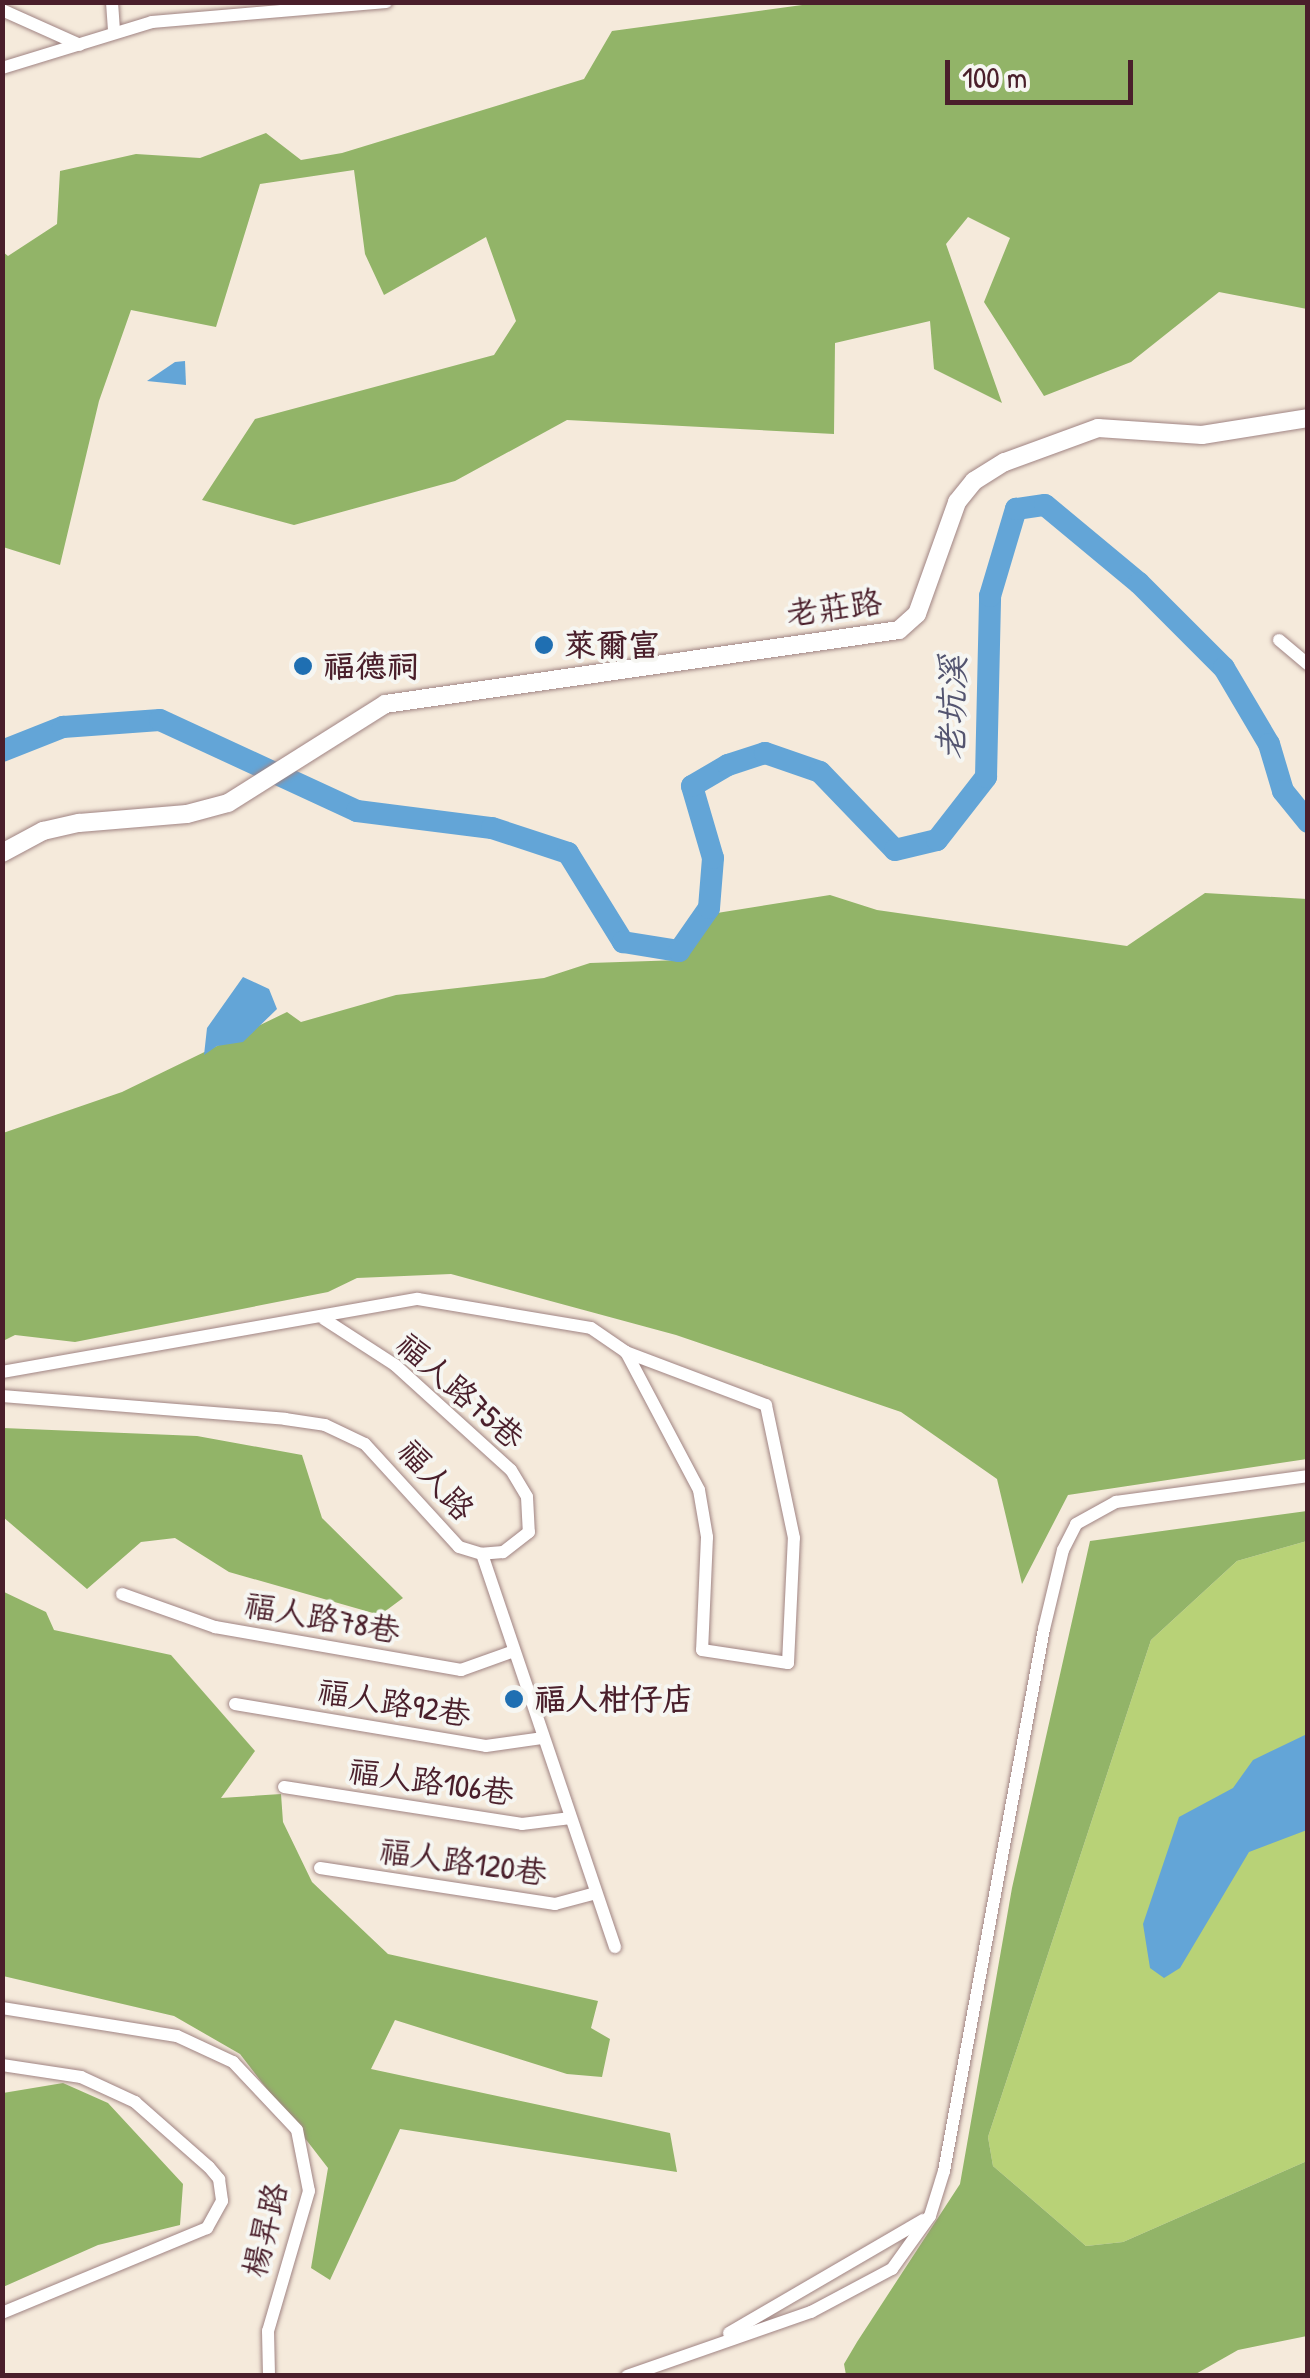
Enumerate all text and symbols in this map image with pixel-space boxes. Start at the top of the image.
scale bar [950,40,1138,102]
text: 100 m [962,57,1027,97]
street label: 老莊路 [784,582,884,634]
place label: 萊爾富 [564,626,660,664]
marker: 萊爾富 [533,634,555,656]
place label: 福德祠 [323,647,419,685]
marker: 福德祠 [292,655,314,677]
water label: 老坑溪 [930,655,974,761]
street label: 福人路75巷 [388,1325,532,1457]
street label: 福人路 [390,1431,482,1529]
street label: 福人路78巷 [241,1585,403,1651]
street label: 福人路92巷 [315,1672,473,1734]
place label: 福人柑仔店 [534,1680,694,1718]
marker: 福人柑仔店 [503,1688,525,1710]
street label: 福人路106巷 [346,1751,516,1813]
street label: 福人路120巷 [377,1831,549,1893]
street label: 楊昇路 [235,2179,295,2281]

